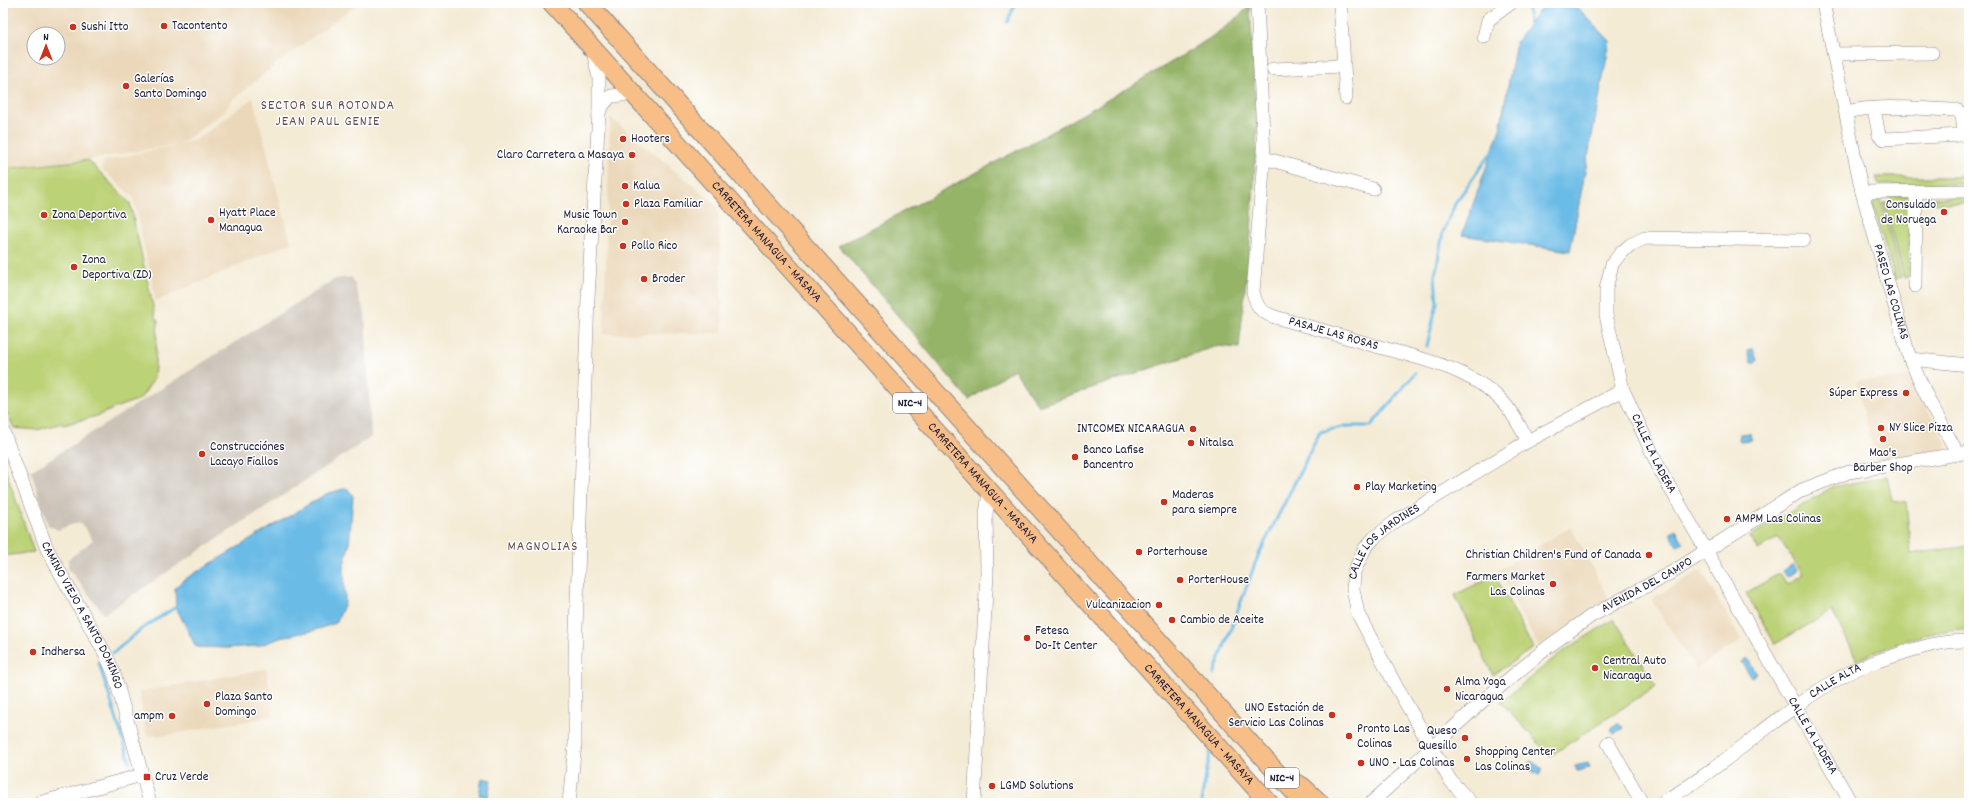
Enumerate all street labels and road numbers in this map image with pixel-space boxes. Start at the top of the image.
street label: CARRETERA MANAGUA - MASAYA [707,177,826,307]
street label: PASEO LAS COLINAS [1868,242,1914,342]
street label: PASAJE LAS ROSAS [1286,312,1381,356]
road number: NIC-4 [893,393,927,413]
street label: CALLE LA LADERA [1626,411,1681,497]
street label: CARRETERA MANAGUA - MASAYA [923,418,1042,548]
street label: CALLE LOS JARDINES [1344,499,1424,580]
street label: CAMINO VIEJO A SANTO DOMINGO [36,539,128,691]
street label: AVENIDA DEL CAMPO [1598,552,1697,618]
street label: CARRETERA MANAGUA - MASAYA [1139,659,1258,790]
street label: CALLE ALTA [1805,659,1865,704]
street label: CALLE LA LADERA [1783,693,1842,778]
road number: NIC-4 [1265,768,1299,788]

